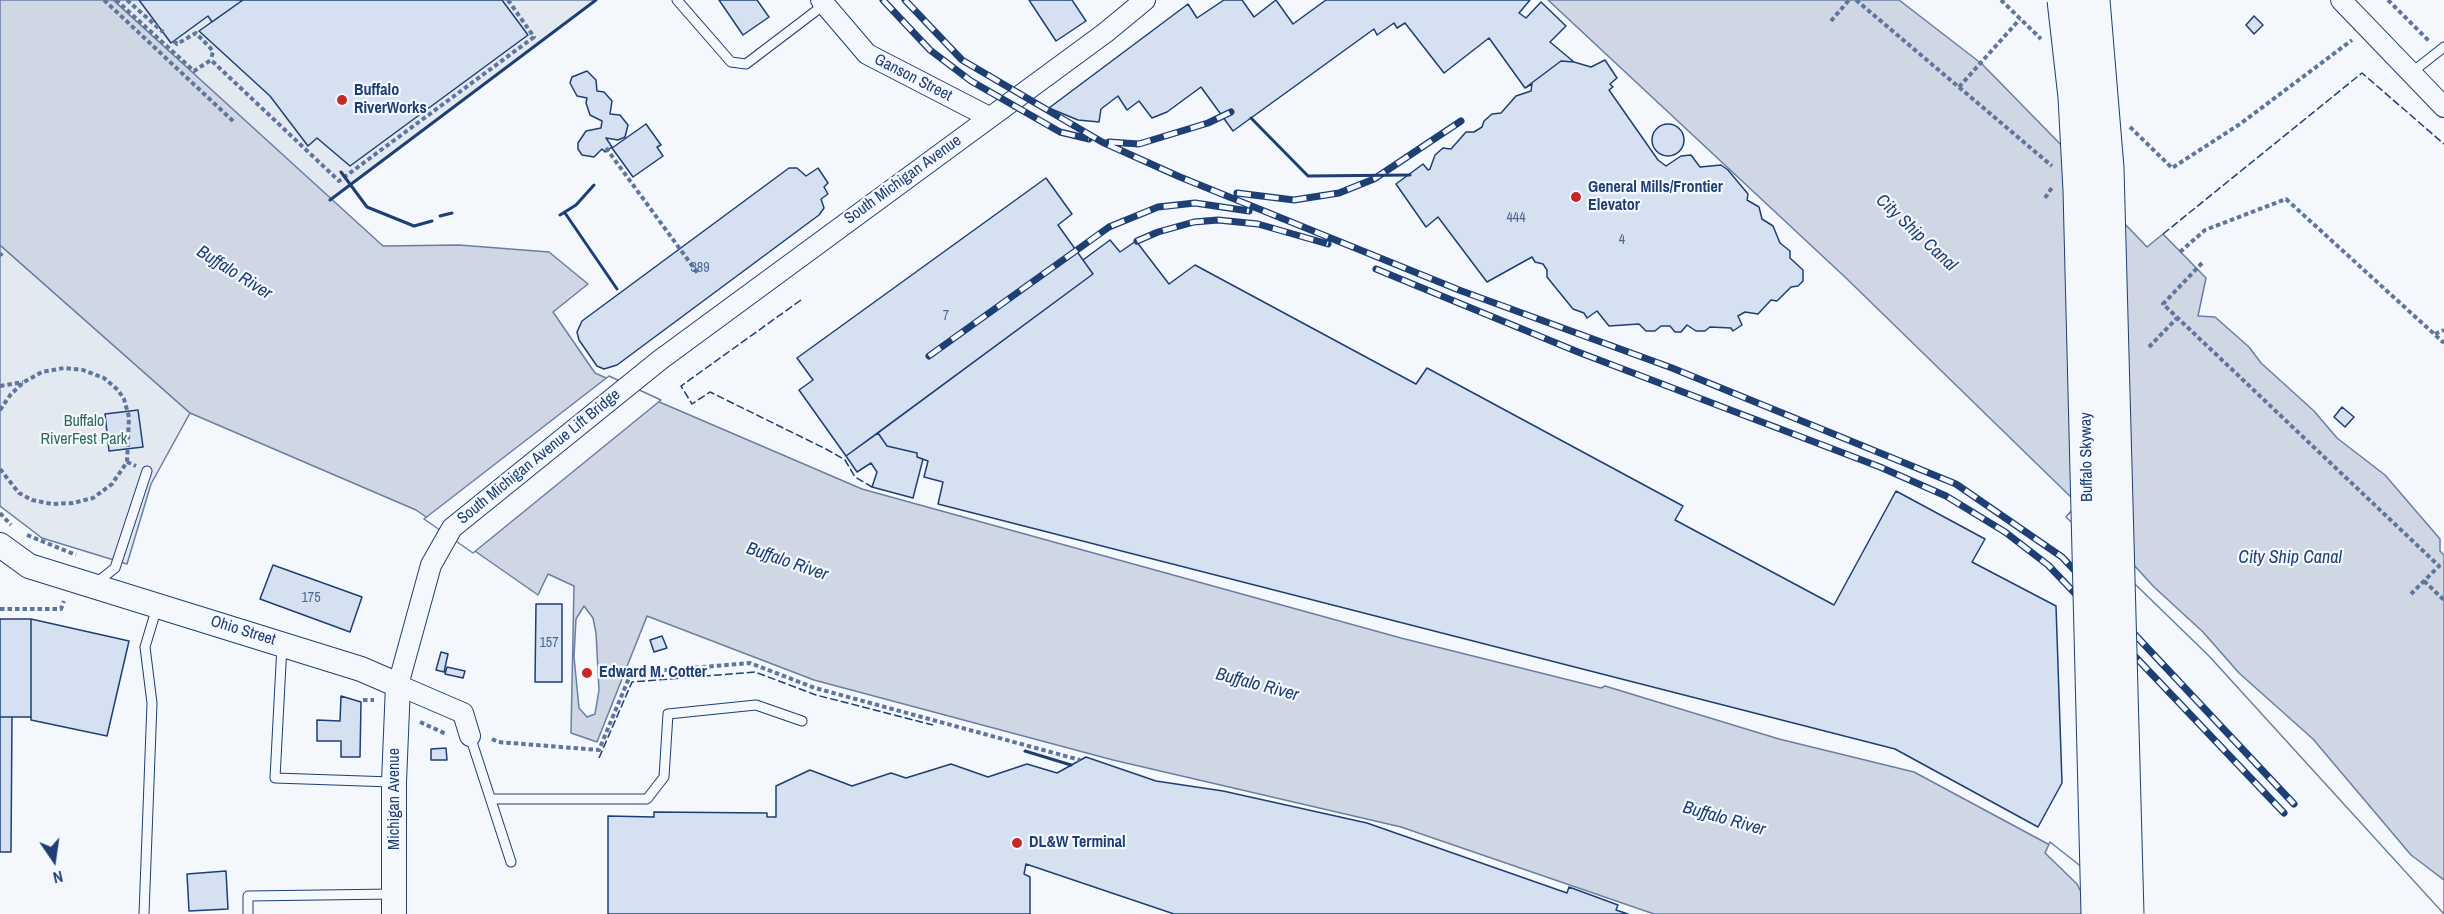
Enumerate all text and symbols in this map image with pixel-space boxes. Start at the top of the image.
street label: Ganson Street [871,50,955,106]
place label: Buffalo RiverWorks [354,81,427,119]
marker: Buffalo RiverWorks [335,93,349,107]
street label: South Michigan Avenue [841,131,965,229]
place label: General Mills/Frontier Elevator [1588,178,1723,216]
marker: General Mills/Frontier Elevator [1569,190,1583,204]
water label: City Ship Canal [1871,190,1961,276]
house number: 444 [1506,210,1526,226]
house number: 4 [1619,232,1625,248]
water label: Buffalo River [192,241,276,305]
house number: 389 [690,260,710,276]
house number: 7 [943,308,949,324]
street label: South Michigan Avenue Lift Bridge [454,385,624,529]
park label: Buffalo RiverFest Park [41,412,127,450]
street label: Buffalo Skyway [2077,412,2097,502]
water label: Buffalo River [743,538,831,586]
water label: City Ship Canal [2238,547,2342,569]
house number: 175 [301,590,321,606]
street label: Ohio Street [208,612,278,650]
house number: 157 [539,635,559,651]
place label: Edward M. Cotter [599,663,707,683]
water label: Buffalo River [1213,664,1301,706]
marker: Edward M. Cotter [580,666,594,680]
street label: Michigan Avenue [385,748,405,850]
water label: Buffalo River [1680,797,1768,841]
north arrow [24,830,84,890]
place label: DL&W Terminal [1029,833,1126,853]
marker: DL&W Terminal [1010,836,1024,850]
text: N [51,866,65,889]

